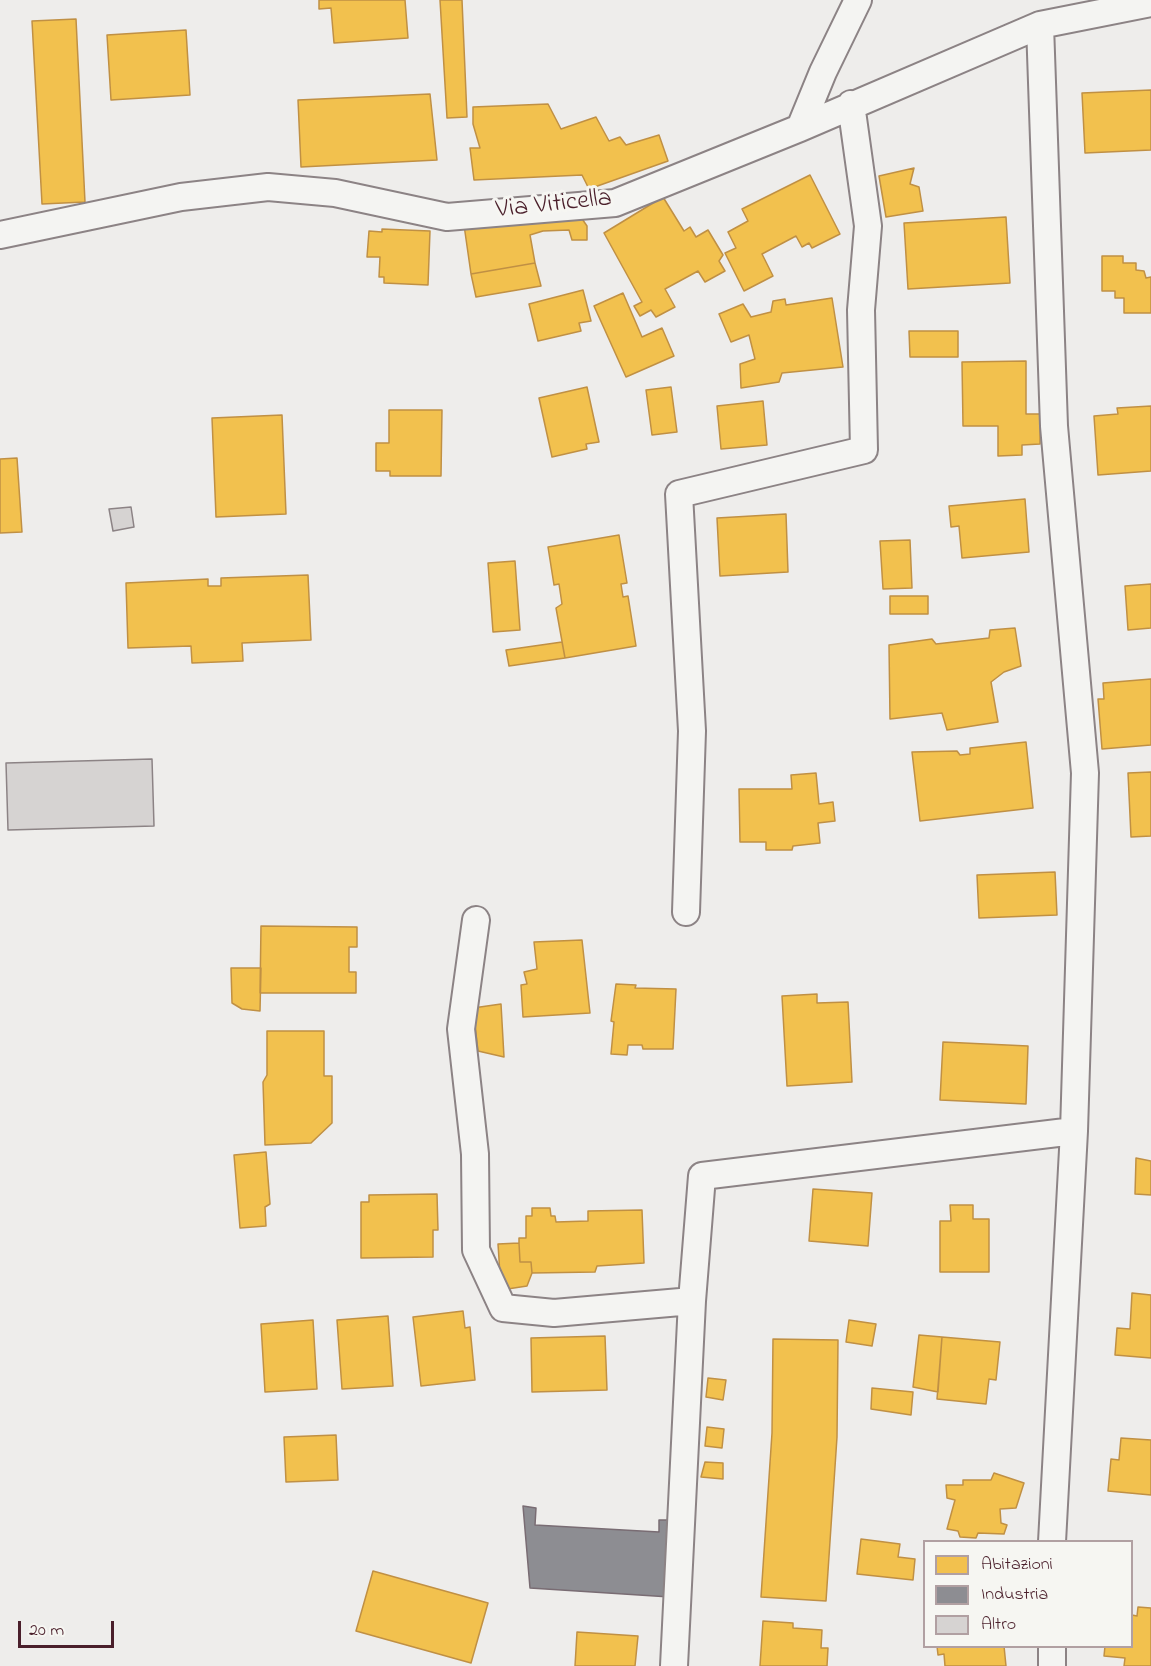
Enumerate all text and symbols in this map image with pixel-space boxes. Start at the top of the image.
street label: Via Viticella [495,184,613,228]
legend [923,1540,1133,1648]
text: Abitazioni [981,1552,1053,1578]
text: Industria [981,1582,1048,1608]
scale bar [21,1609,117,1647]
text: Altro [981,1612,1016,1638]
text: 20 m [29,1618,64,1644]

